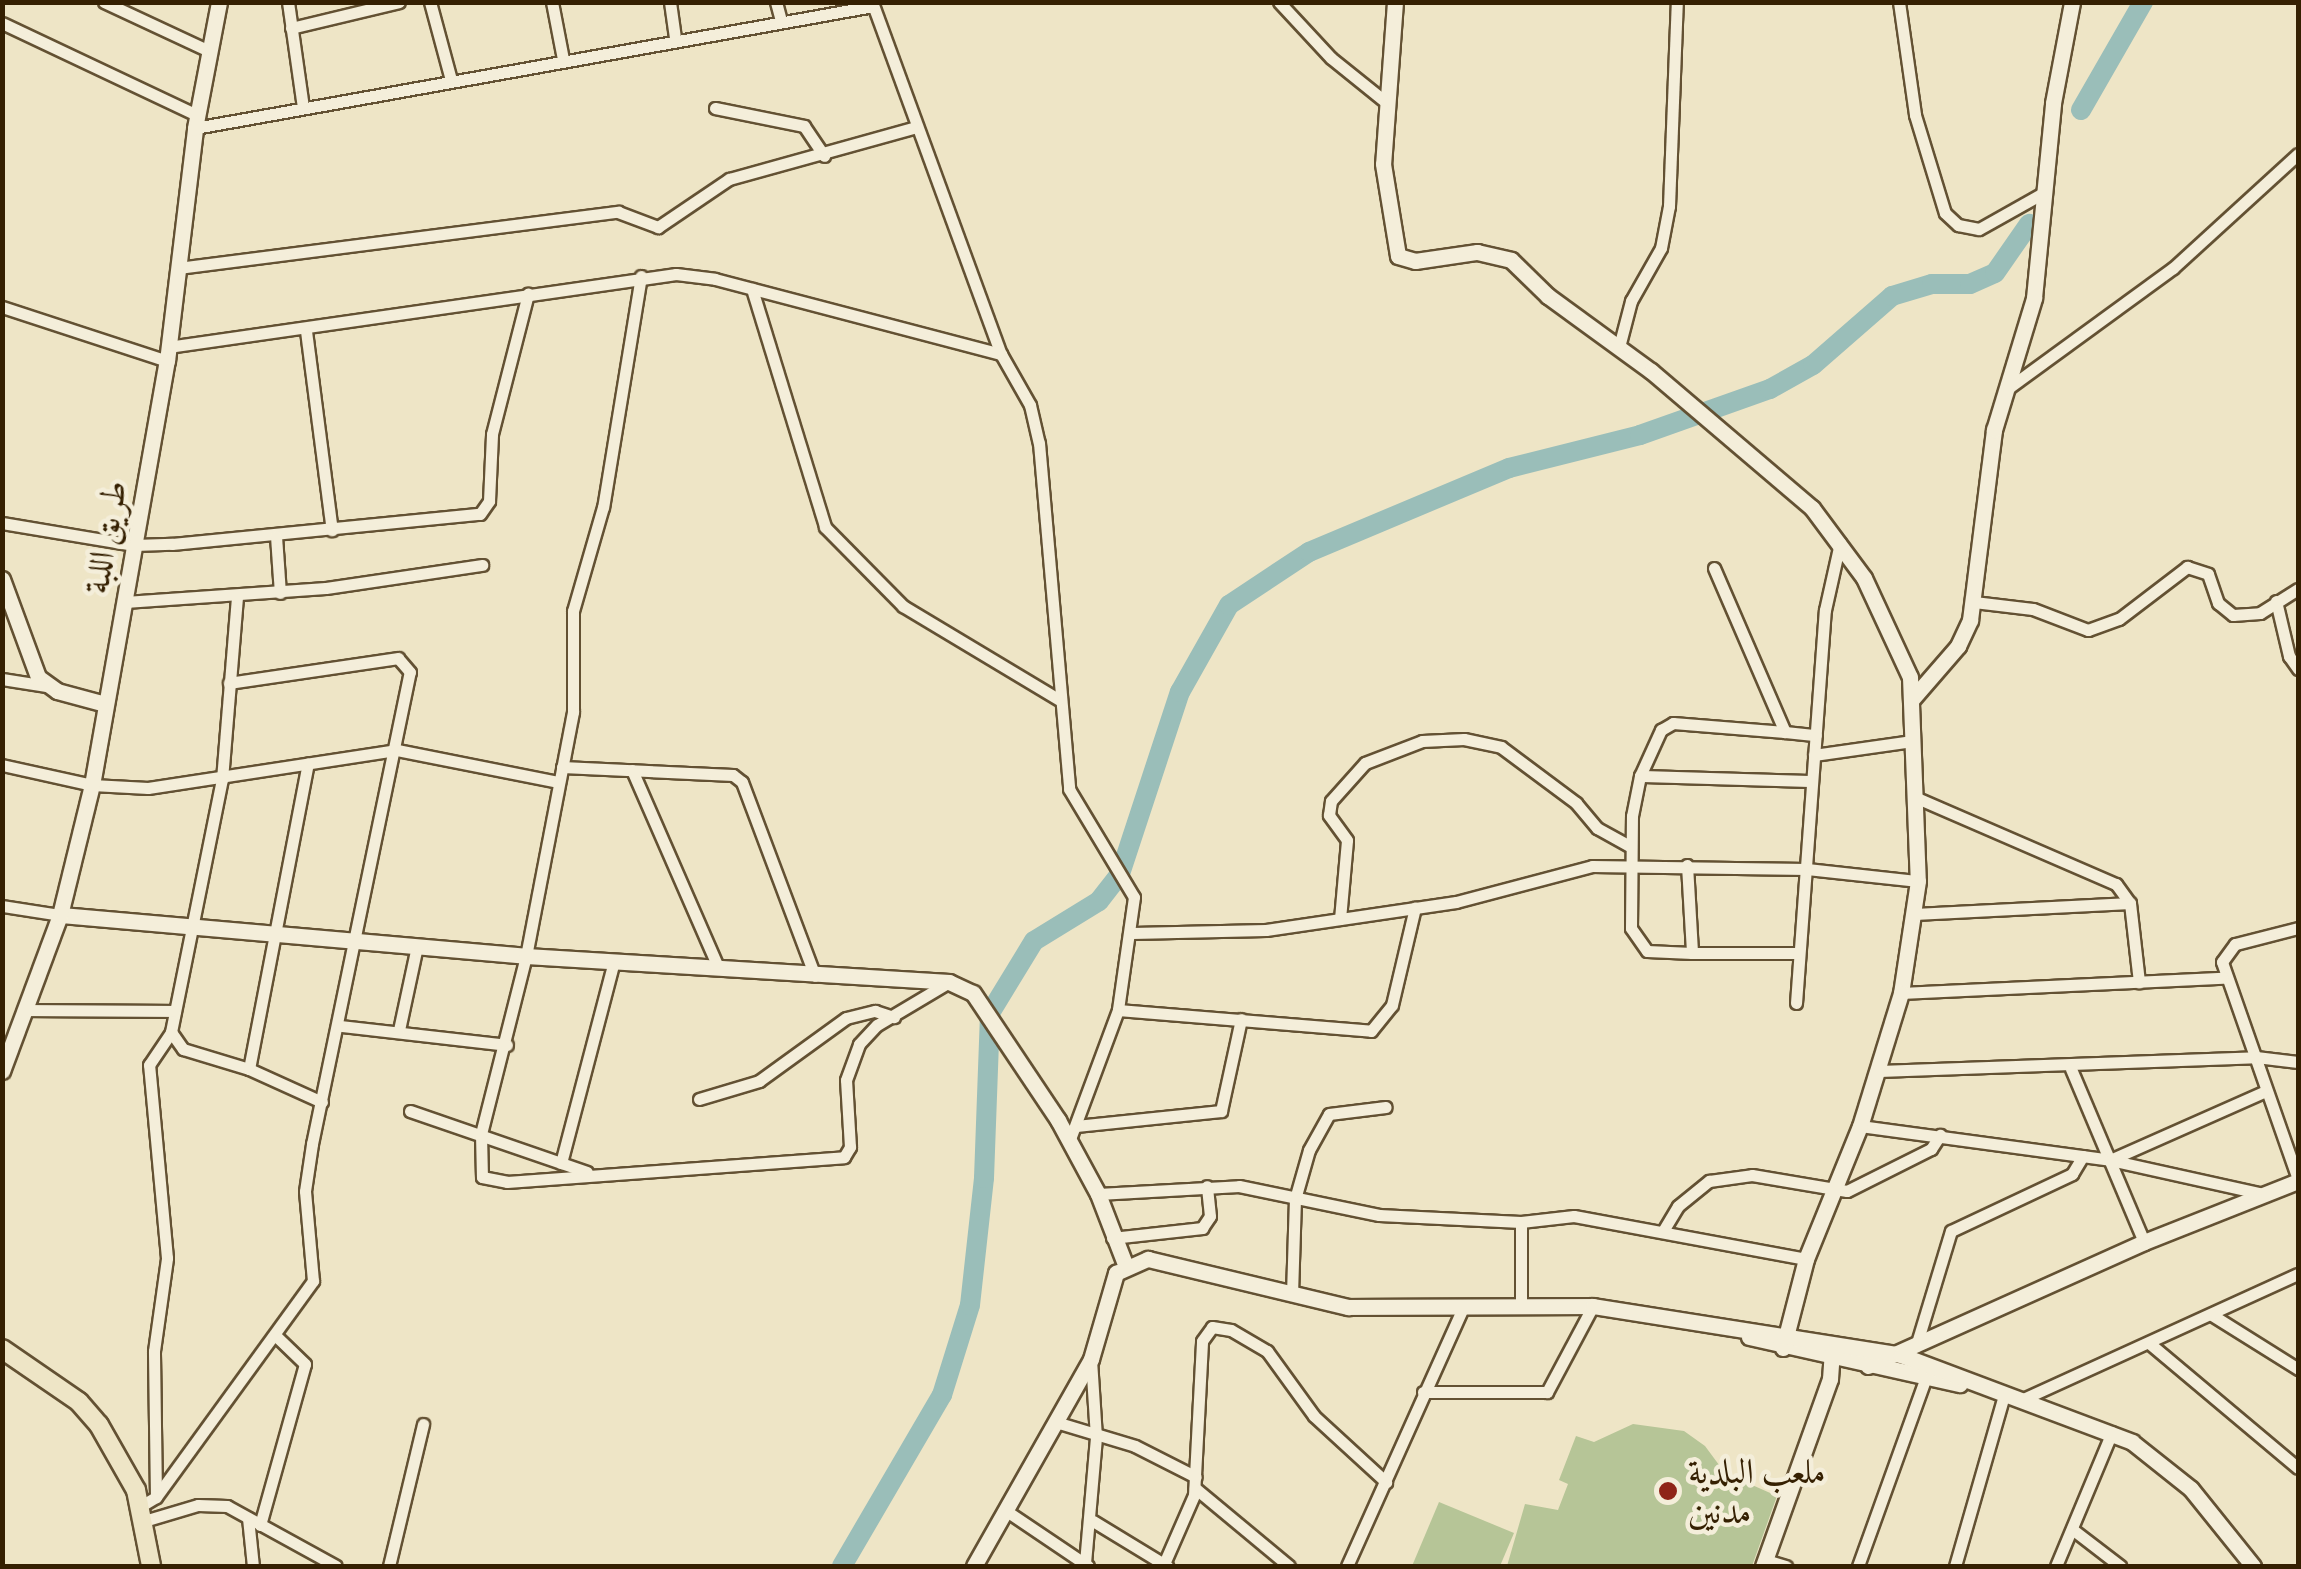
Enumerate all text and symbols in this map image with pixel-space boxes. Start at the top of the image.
street label: طريق اللبة [74,477,136,597]
place label: ملعب البلدية مدنين [1688,1450,1826,1532]
marker: ملعب البلدية مدنين [1657,1480,1679,1502]

